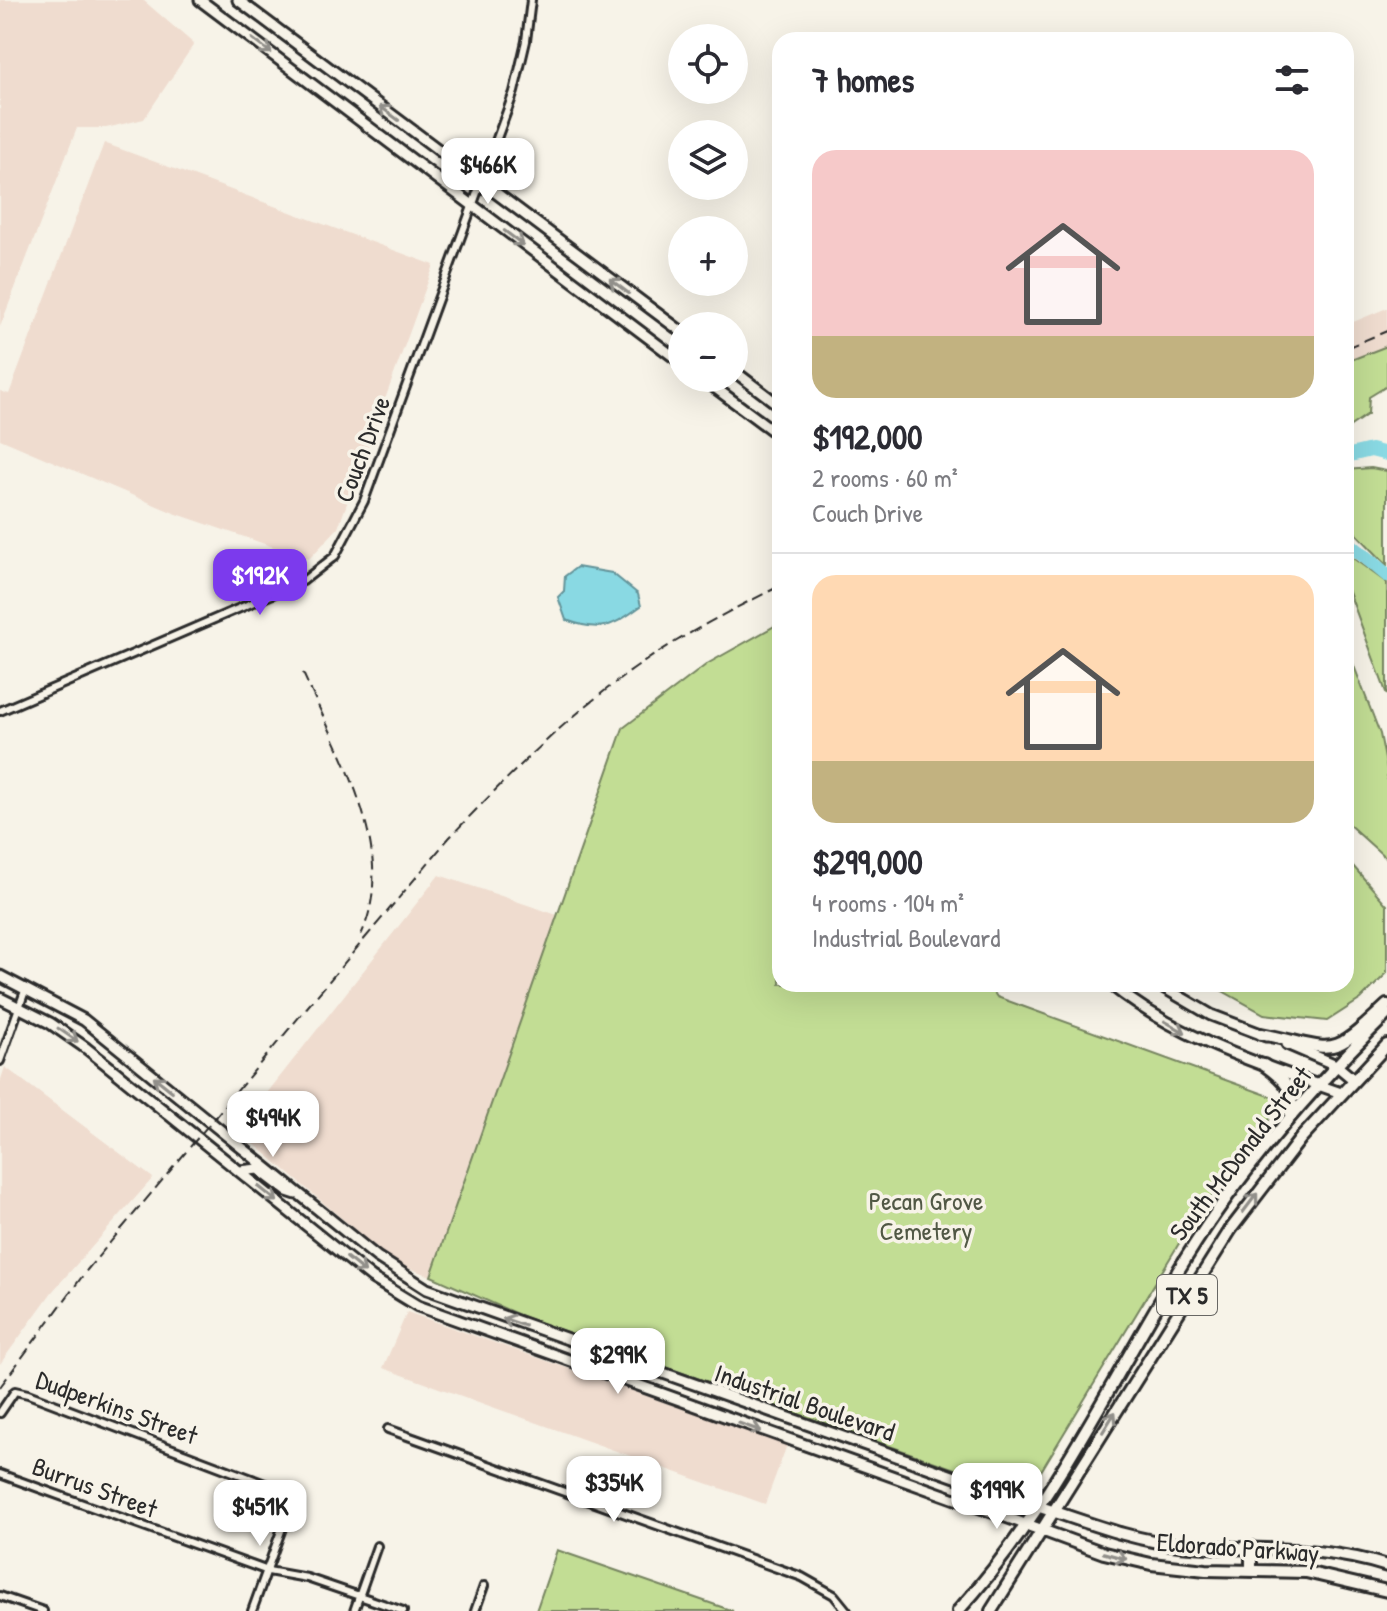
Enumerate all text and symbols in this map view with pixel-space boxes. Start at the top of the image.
map controls [668,24,748,392]
button: locate [668,24,748,104]
one-way arrow [251,38,272,55]
text: 7 homes [812,57,914,103]
icon: filters [1270,58,1314,102]
one-way arrow [378,105,400,122]
button: layers [668,120,748,200]
pin: $466K [432,138,544,206]
text: $466K [459,146,517,181]
icon: home [991,202,1135,346]
button: + [668,216,748,296]
one-way arrow [502,229,524,246]
one-way arrow [609,277,631,294]
button: − [668,312,748,392]
street label: Couch Drive [326,391,398,507]
text: $192,000 [812,414,923,460]
text: 2 rooms · 60 m² [812,460,958,495]
text: Couch Drive [812,495,923,530]
pin: $192K [204,549,316,617]
text: $192K [231,557,289,592]
icon: home [991,627,1135,771]
text: $299,000 [812,839,923,885]
text: 4 rooms · 104 m² [812,885,964,920]
text: Industrial Boulevard [812,920,1000,955]
one-way arrow [1163,1020,1186,1036]
one-way arrow [57,1027,79,1043]
street label: South McDonald Street [1161,1058,1320,1248]
one-way arrow [153,1075,174,1093]
pin: $494K [217,1091,329,1159]
text: $494K [245,1099,301,1134]
park label: Pecan Grove Cemetery [869,1183,983,1248]
one-way arrow [257,1185,278,1202]
one-way arrow [1242,1193,1258,1215]
one-way arrow [345,1256,366,1274]
road number: TX 5 [1157,1275,1217,1315]
one-way arrow [502,1314,527,1329]
pin: $299K [562,1328,674,1396]
text: $299K [589,1336,647,1371]
street label: Industrial Boulevard [710,1355,900,1449]
street label: Dudperkins Street [31,1362,204,1453]
one-way arrow [1100,1411,1117,1433]
one-way arrow [737,1420,762,1435]
street label: Burrus Street [28,1448,163,1526]
pin: $354K [558,1456,670,1524]
pin: $199K [941,1463,1053,1531]
text: $354K [584,1464,644,1499]
text: $199K [969,1471,1025,1506]
pin: $451K [204,1480,316,1548]
text: $451K [232,1488,288,1523]
street label: Eldorado Parkway [1156,1524,1320,1570]
one-way arrow [1101,1549,1127,1564]

